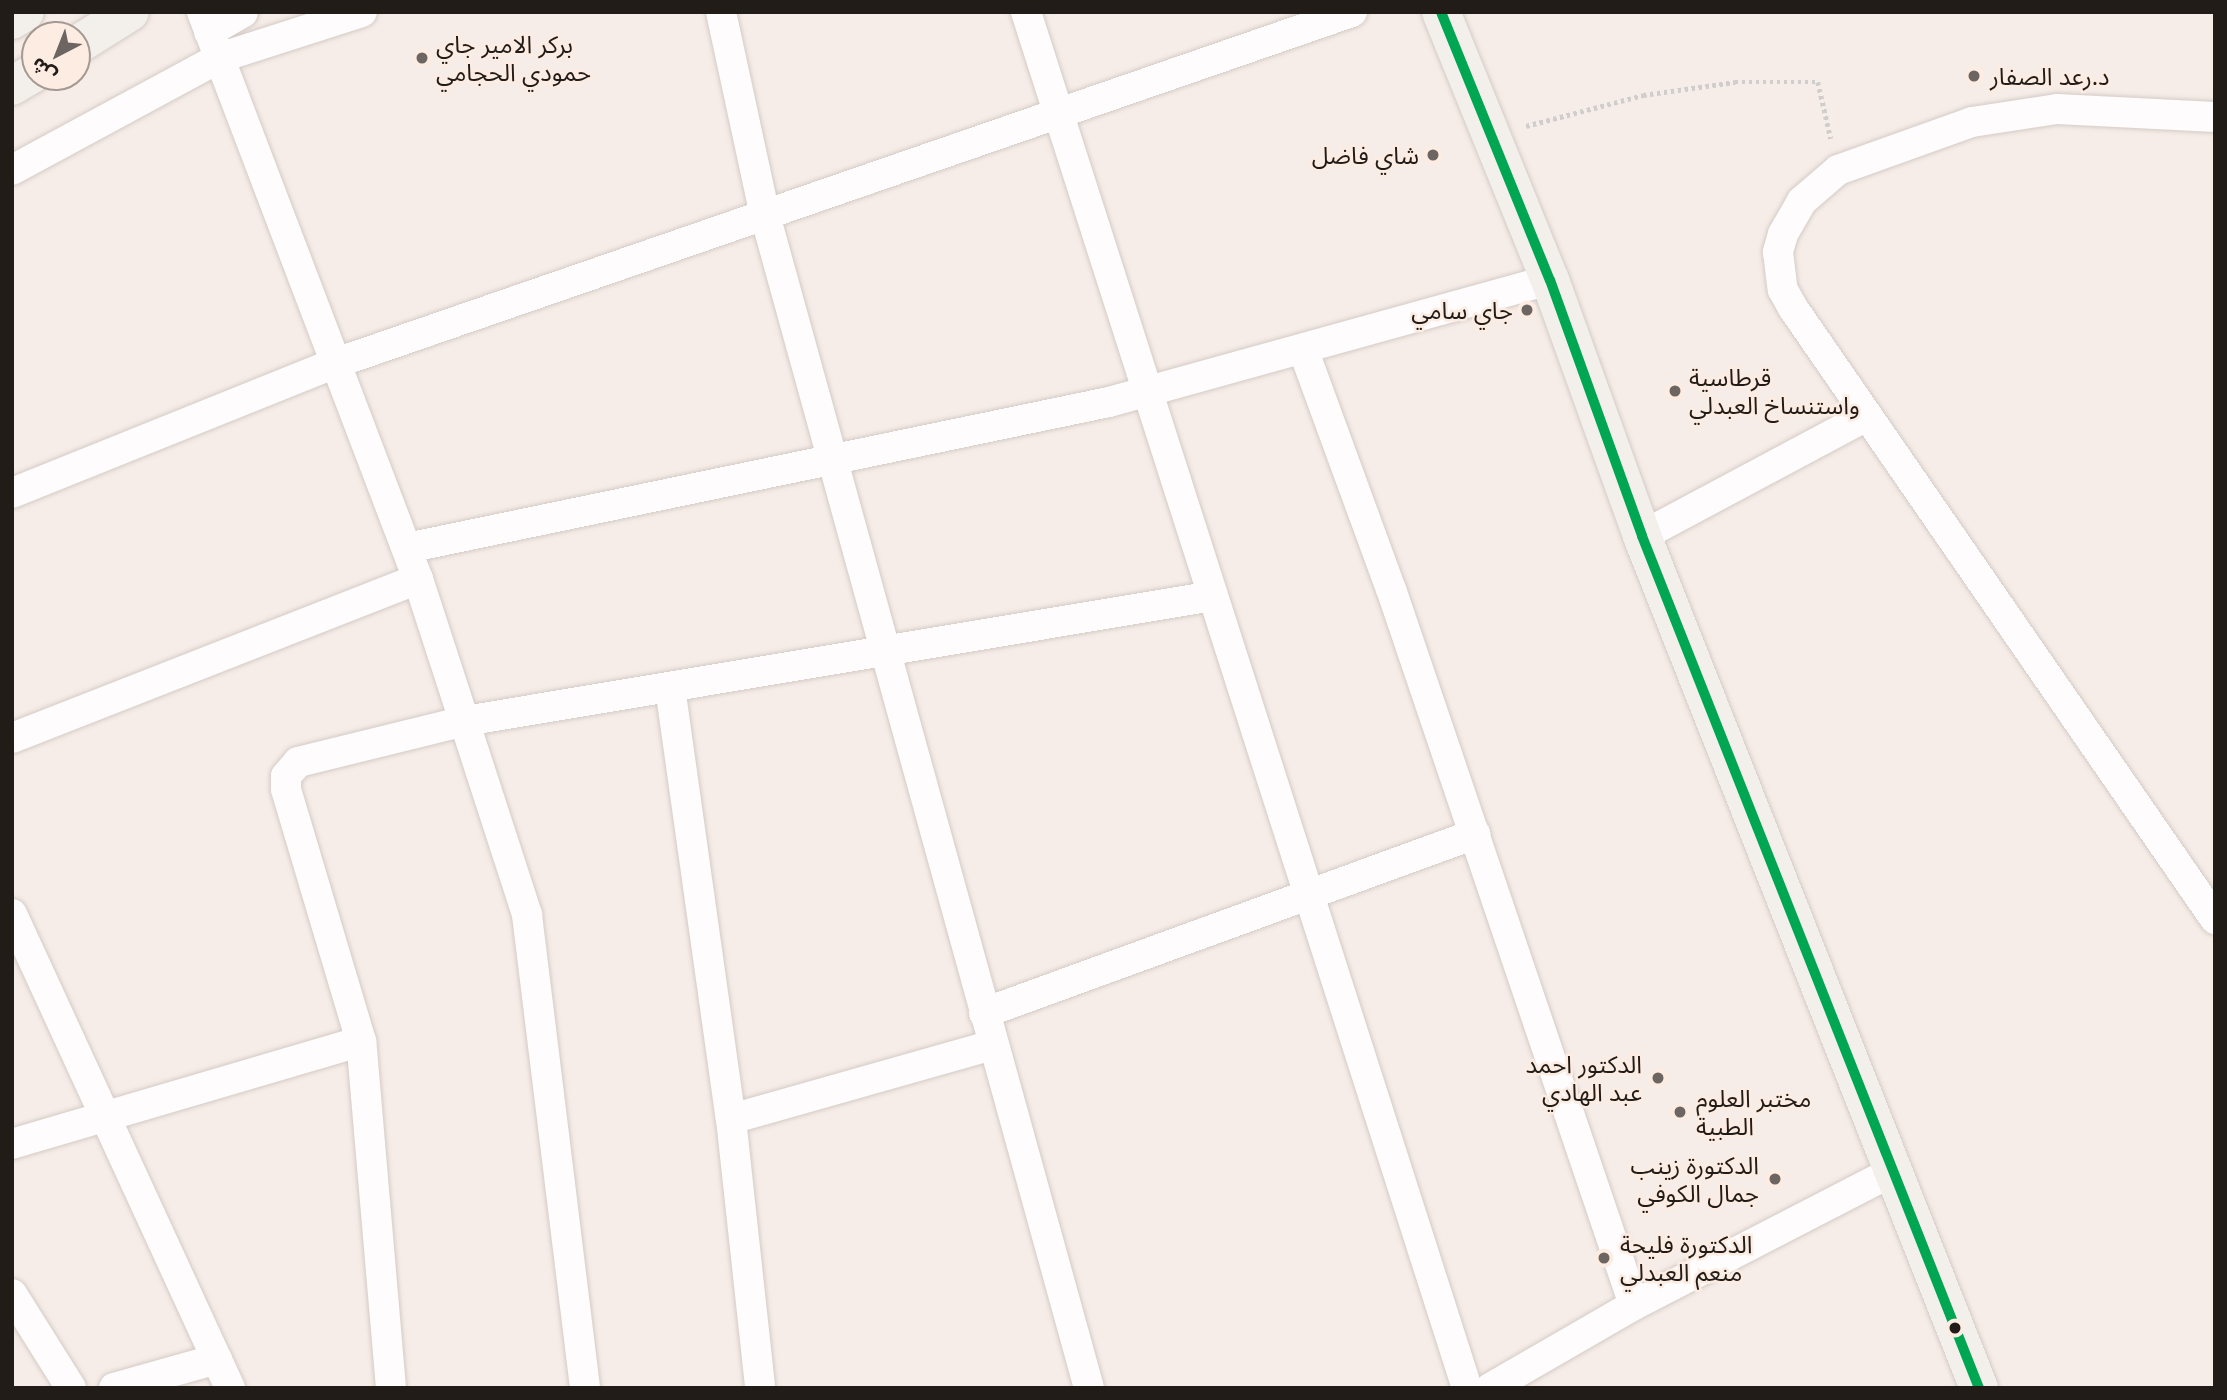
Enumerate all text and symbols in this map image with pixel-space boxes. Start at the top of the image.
north arrow [21,21,91,91]
place label: بركر الامير جاي حمودي الحجامي [436,30,591,86]
marker: بركر الامير جاي حمودي الحجامي [414,50,430,66]
text: ش [25,52,62,88]
place label: د.رعد الصفار [1990,62,2110,90]
marker: د.رعد الصفار [1964,66,1984,86]
place label: شاي فاضل [1312,141,1419,169]
marker: شاي فاضل [1425,147,1441,163]
place label: جاي سامي [1411,296,1513,324]
marker: جاي سامي [1519,302,1535,318]
place label: قرطاسية واستنساخ العبدلي [1689,363,1860,419]
marker: قرطاسية واستنساخ العبدلي [1667,383,1683,399]
place label: الدكتور احمد عبد الهادي [1526,1050,1642,1106]
marker: الدكتور احمد عبد الهادي [1648,1068,1668,1088]
place label: مختبر العلوم الطبية [1696,1084,1811,1140]
marker: مختبر العلوم الطبية [1670,1102,1690,1122]
place label: الدكتورة زينب جمال الكوفي [1631,1151,1759,1207]
marker: الدكتورة زينب جمال الكوفي [1765,1169,1785,1189]
place label: الدكتورة فليحة منعم العبدلي [1620,1230,1753,1286]
marker: الدكتورة فليحة منعم العبدلي [1594,1248,1614,1268]
unlabelled marker [1948,1321,1962,1335]

